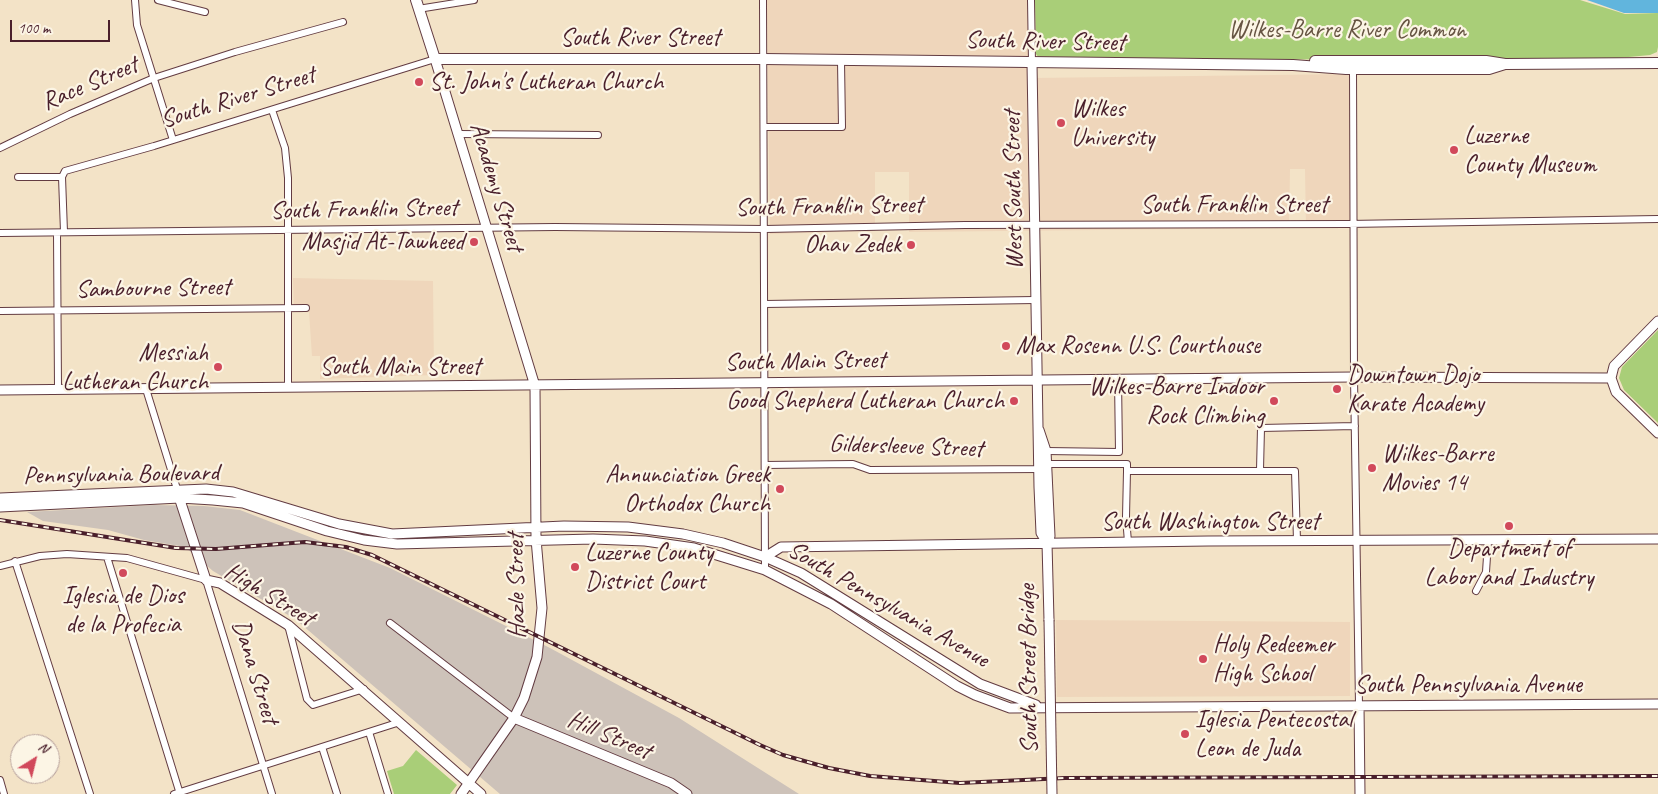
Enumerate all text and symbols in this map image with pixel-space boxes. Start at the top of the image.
scale bar [12,10,112,42]
park label: Wilkes-Barre River Common [1228,15,1466,45]
text: 100 m [18,19,50,38]
street label: South River Street [560,23,720,53]
street label: South River Street [965,26,1125,58]
street label: Race Street [37,50,143,118]
street label: South River Street [157,60,319,136]
place label: St. John's Lutheran Church [429,67,663,97]
marker: St. John's Lutheran Church [413,76,425,88]
place label: Wilkes University [1071,94,1154,153]
street label: West South Street [998,110,1030,270]
marker: Wilkes University [1055,117,1067,129]
street label: Academy Street [462,119,530,255]
place label: Luzerne County Museum [1464,121,1596,180]
marker: Luzerne County Museum [1448,144,1460,156]
street label: South Franklin Street [735,190,923,224]
street label: South Franklin Street [1140,190,1328,220]
street label: South Franklin Street [270,193,458,227]
place label: Masjid At-Tawheed [302,227,464,257]
place label: Ohav Zedek [804,230,901,260]
marker: Masjid At-Tawheed [468,236,480,248]
marker: Ohav Zedek [905,239,917,251]
street label: Sambourne Street [75,273,231,305]
place label: Max Rosenn U.S. Courthouse [1016,331,1260,361]
place label: Messiah Lutheran Church [62,338,208,397]
marker: Max Rosenn U.S. Courthouse [1000,340,1012,352]
street label: South Main Street [724,346,886,378]
street label: South Main Street [320,352,480,382]
place label: Downtown Dojo Karate Academy [1347,360,1484,419]
marker: Messiah Lutheran Church [212,361,224,373]
place label: Wilkes-Barre Indoor Rock Climbing [1089,372,1264,431]
marker: Downtown Dojo Karate Academy [1331,383,1343,395]
place label: Good Shepherd Lutheran Church [726,386,1004,416]
marker: Good Shepherd Lutheran Church [1008,395,1020,407]
marker: Wilkes-Barre Indoor Rock Climbing [1268,395,1280,407]
street label: Gildersleeve Street [828,429,984,465]
place label: Wilkes-Barre Movies 14 [1382,439,1494,498]
street label: Pennsylvania Boulevard [23,458,219,492]
place label: Annunciation Greek Orthodox Church [605,460,770,519]
marker: Wilkes-Barre Movies 14 [1366,462,1378,474]
marker: Annunciation Greek Orthodox Church [774,483,786,495]
street label: South Washington Street [1101,507,1319,537]
marker: Department of Labor and Industry [1503,520,1515,532]
street label: Hazle Street [501,533,533,639]
place label: Department of Labor and Industry [1425,534,1593,593]
street label: South Pennsylvania Avenue [782,535,994,675]
place label: Luzerne County District Court [585,538,713,597]
street label: High Street [219,556,319,634]
marker: Luzerne County District Court [569,561,581,573]
marker: Iglesia de Dios de la Profecia [117,567,129,579]
place label: Iglesia de Dios de la Profecia [62,581,184,640]
street label: South Street Bridge [1013,584,1045,754]
street label: Dana Street [225,616,285,728]
place label: Holy Redeemer High School [1213,630,1334,689]
marker: Holy Redeemer High School [1197,653,1209,665]
street label: South Pennsylvania Avenue [1354,670,1582,700]
street label: Hill Street [563,705,655,767]
place label: Iglesia Pentecostal Leon de Juda [1195,705,1352,764]
marker: Iglesia Pentecostal Leon de Juda [1179,728,1191,740]
north arrow [10,734,60,784]
text: N [35,738,52,757]

